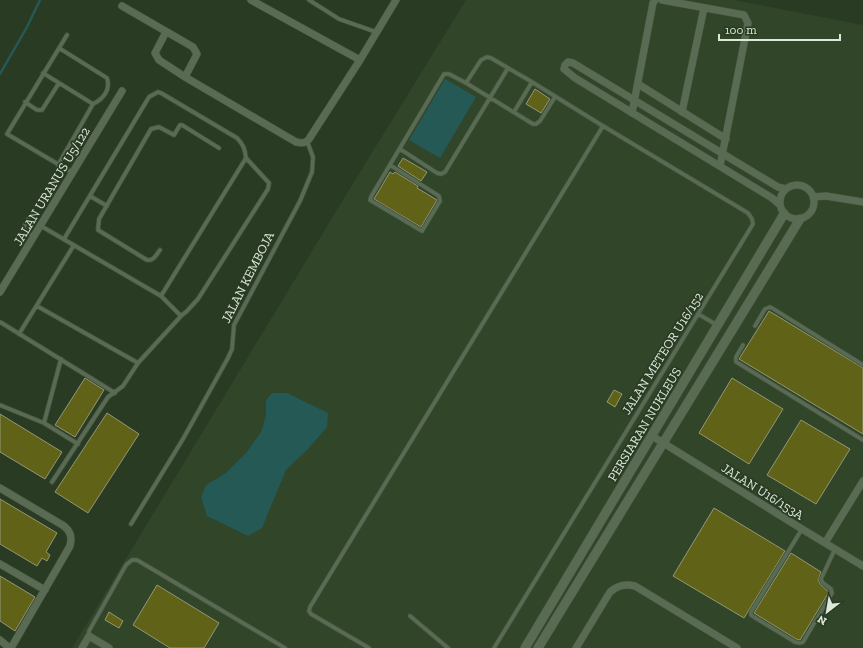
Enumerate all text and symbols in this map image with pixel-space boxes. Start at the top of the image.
scale bar [719,16,840,42]
text: 100 m [725,23,757,37]
street label: JALAN URANUS U5/122 [10,124,93,248]
street label: JALAN KEMBOJA [218,229,277,325]
street label: JALAN METEOR U16/152 [619,289,706,417]
street label: PERSIARAN NUKLEUS [605,365,684,484]
street label: JALAN U16/153A [719,460,807,523]
north arrow [807,592,847,632]
text: N [815,612,829,628]

